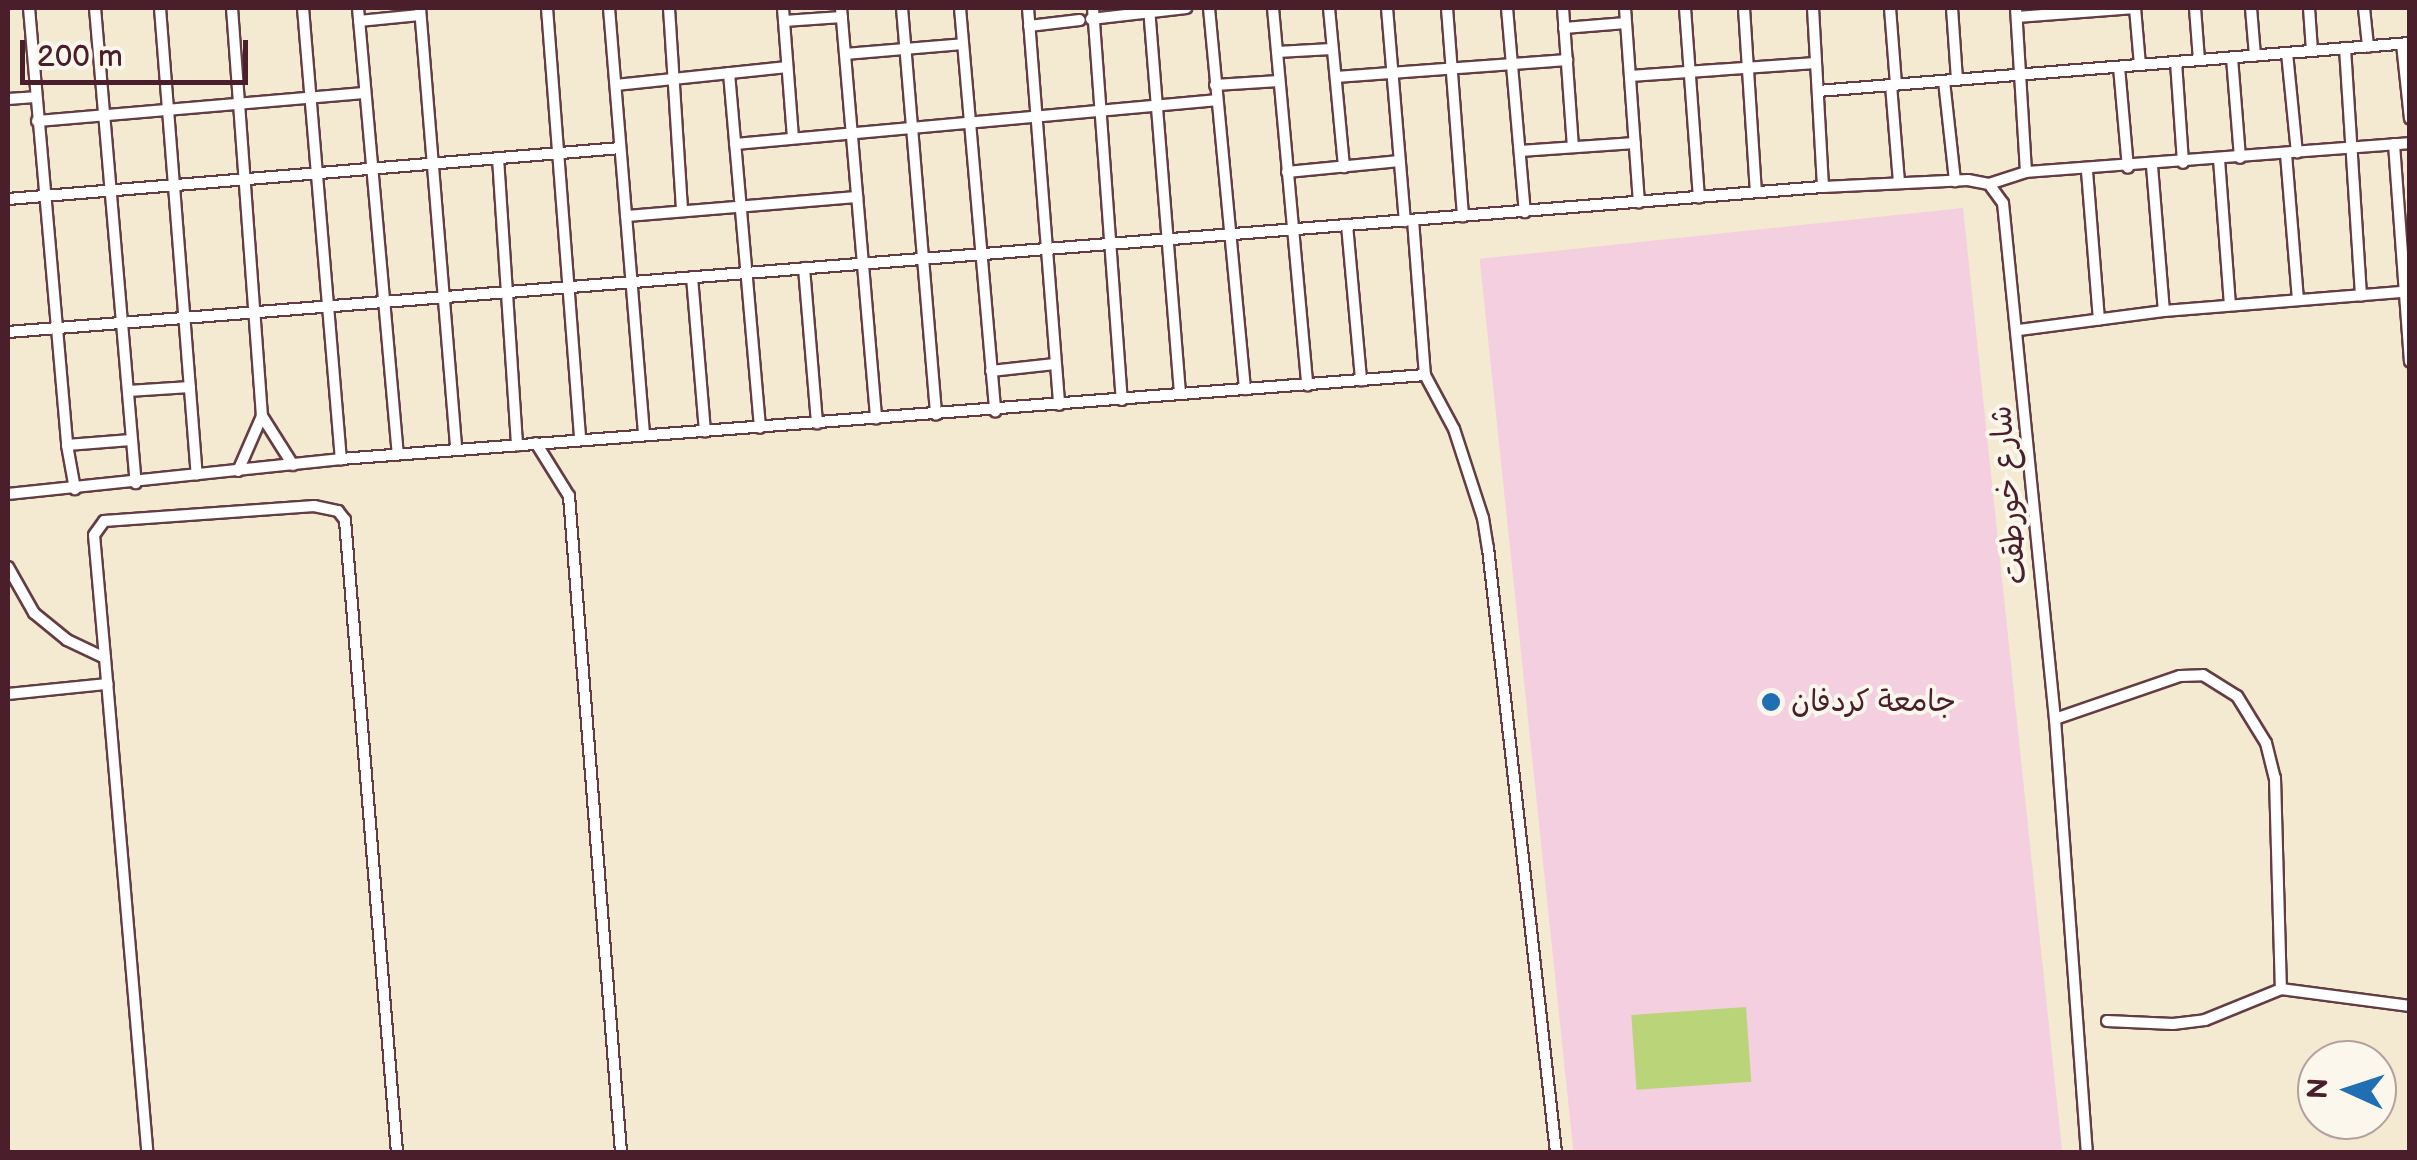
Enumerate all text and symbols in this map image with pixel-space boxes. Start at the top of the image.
scale bar [25,20,252,82]
text: 200 m [37,39,123,75]
street label: شارع خورطقت [1983,404,2035,586]
place label: جامعة كردفان [1791,684,1956,720]
marker: جامعة كردفان [1760,691,1782,713]
north arrow [2297,1040,2397,1140]
text: N [2302,1077,2336,1100]

